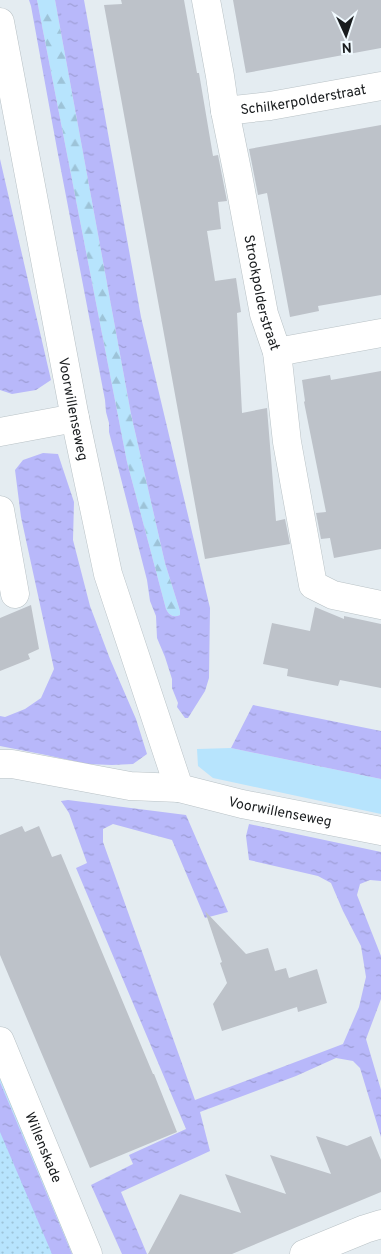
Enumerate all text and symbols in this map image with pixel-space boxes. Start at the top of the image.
north arrow [321,10,371,60]
text: N [341,38,352,55]
street label: Schilkerpolderstraat [240,82,368,119]
street label: Strookpolderstraat [239,234,283,353]
street label: Voorwillenseweg [54,356,91,463]
street label: Voorwillenseweg [226,794,333,831]
street label: Willenskade [20,1110,65,1186]

